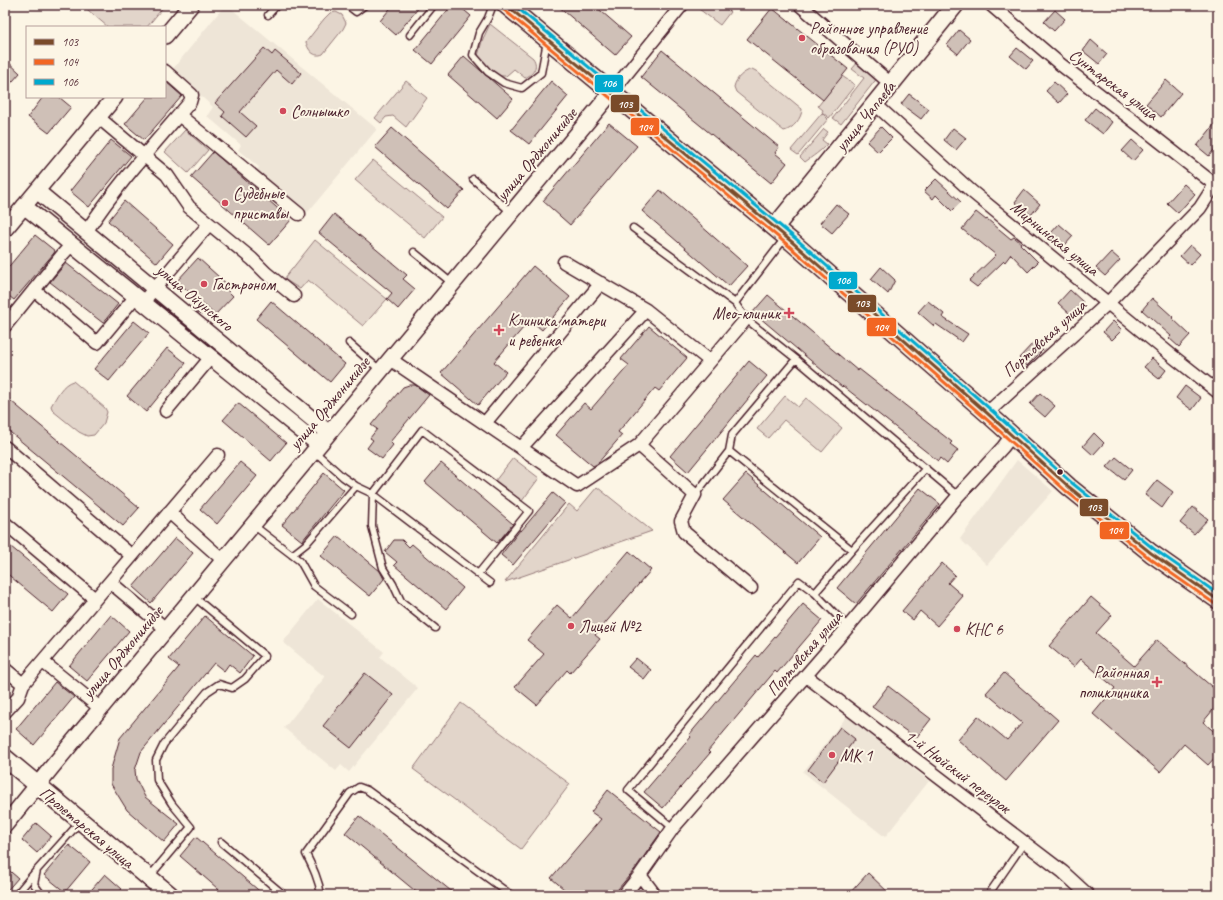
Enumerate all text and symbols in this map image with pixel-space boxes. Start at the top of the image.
place label: Районное управление образования (РУО) [810,18,929,59]
legend [26,26,166,98]
marker: Районное управление образования (РУО) [797,33,807,43]
text: 103 [62,34,80,50]
street label: Сунтарская улица [1065,44,1164,126]
text: 104 [62,54,80,70]
text: 106 [62,74,79,90]
line badge: 106 [594,74,624,93]
text: 106 [601,76,617,90]
street label: улица Чапаева [830,76,901,156]
line badge: 103 [610,94,640,113]
text: 103 [618,97,633,111]
place label: Солнышко [291,101,350,122]
street label: улица Орджоникидзе [491,102,582,206]
marker: Солнышко [278,106,288,116]
line badge: 104 [630,117,660,136]
text: 104 [638,120,654,134]
place label: Судебные приставы [233,183,290,224]
street label: Мирнинская улица [1006,196,1104,281]
marker: Судебные приставы [220,198,230,208]
street label: улица Ойунского [151,258,238,336]
line badge: 106 [828,271,858,290]
text: 106 [835,273,851,287]
place label: Гастроном [212,274,276,295]
marker: Гастроном [199,279,209,289]
line badge: 103 [847,294,877,313]
street label: Портовская улица [998,294,1092,381]
text: 103 [855,296,870,310]
place label: Мео-клиник [712,303,782,324]
marker: Мео-клиник [783,307,795,319]
place label: Клиника матери и ребенка [508,310,607,351]
line badge: 104 [866,317,897,337]
text: 104 [874,320,890,334]
marker: Клиника матери и ребенка [493,324,505,336]
street label: улица Орджоникидзе [284,351,375,455]
unlabelled marker [1055,467,1065,477]
line badge: 103 [1079,498,1109,517]
text: 103 [1087,500,1102,514]
line badge: 104 [1099,521,1130,540]
text: 104 [1108,523,1124,537]
street label: улица Орджоникидзе [77,600,168,704]
street label: Портовская улица [762,605,848,700]
place label: Лицей №2 [579,616,642,637]
place label: КНС 6 [965,619,1004,640]
marker: Лицей №2 [566,621,576,631]
marker: КНС 6 [952,624,962,634]
place label: Районная поликлиника [1079,662,1149,703]
marker: Районная поликлиника [1151,676,1163,688]
street label: 1-й Нюйский переулок [901,725,1016,819]
place label: МК 1 [840,745,874,766]
marker: МК 1 [827,750,837,760]
street label: Пролетарская улица [35,782,139,874]

